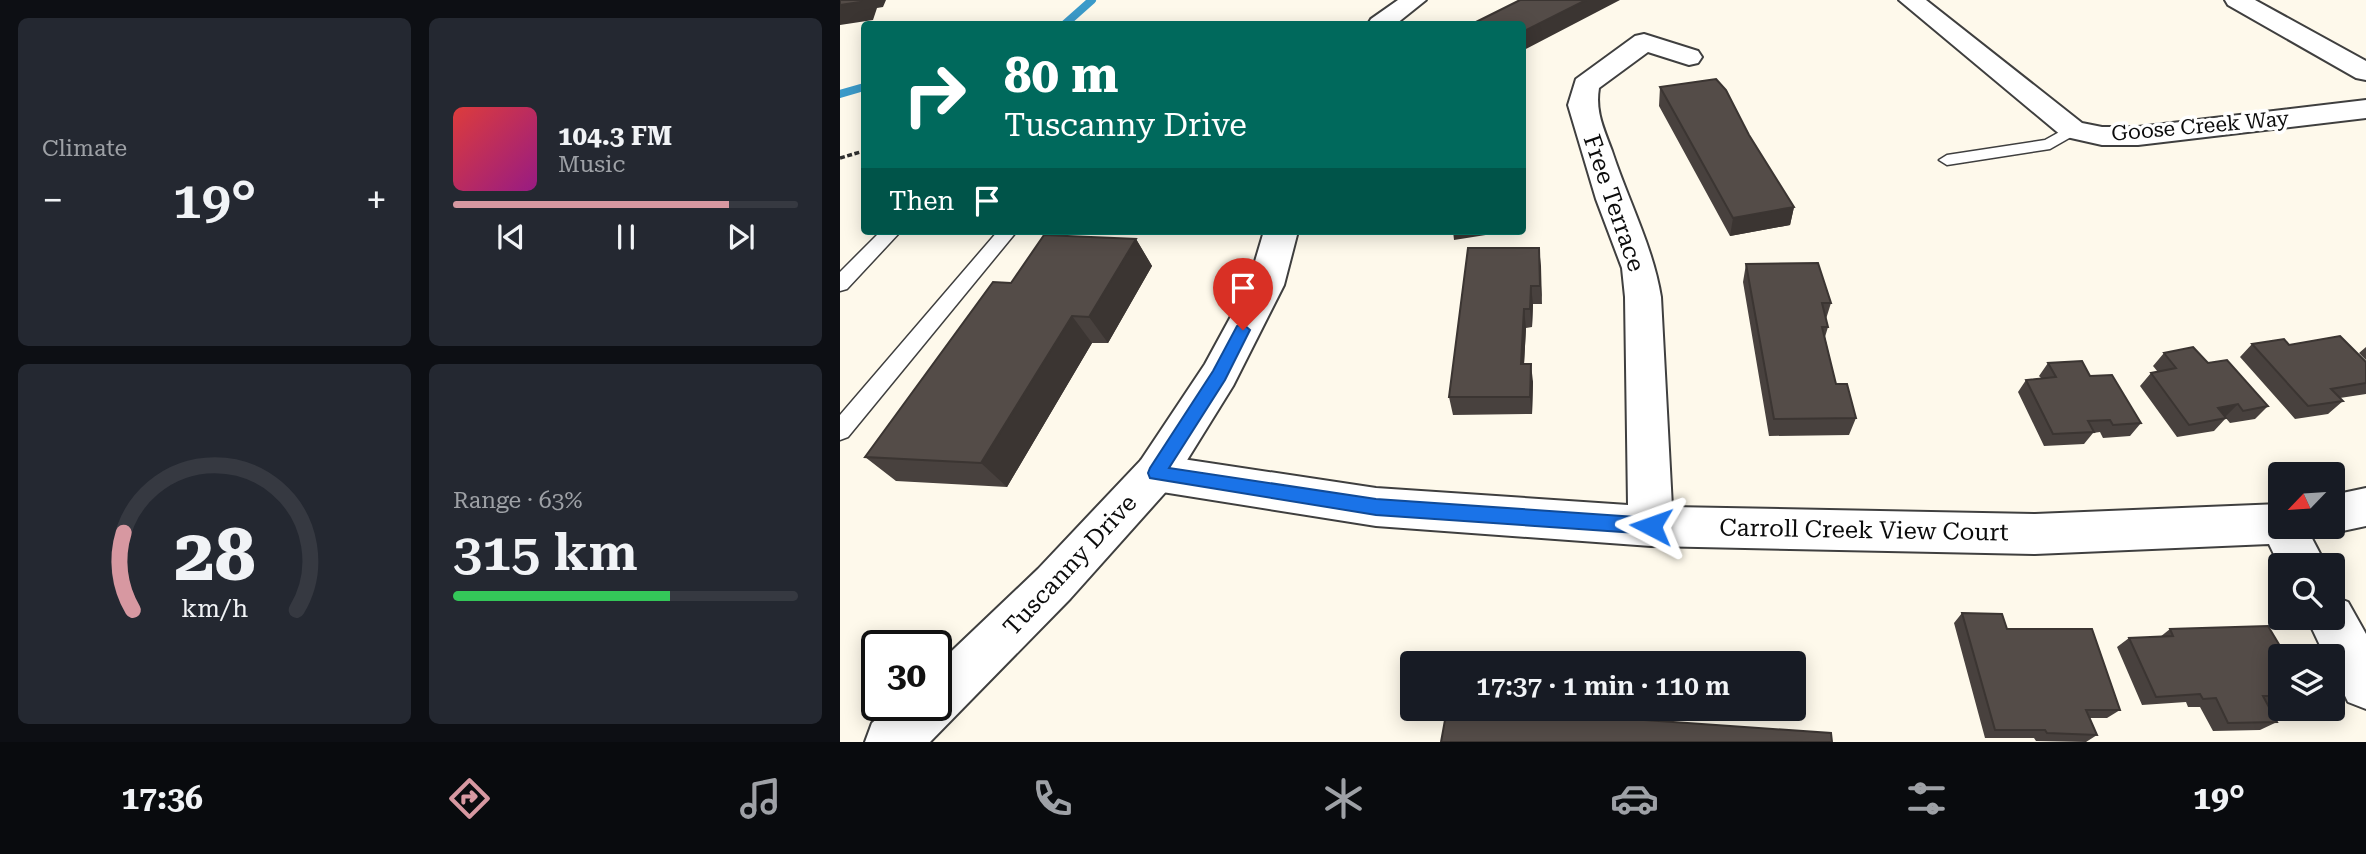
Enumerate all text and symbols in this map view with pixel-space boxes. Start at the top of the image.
text: 80 m [1004,47,1119,104]
icon: right [889,49,980,140]
text: Tuscanny Drive [1004,106,1247,144]
street label: Goose Creek Way [2110,106,2290,146]
text: 104.3 FM [558,121,672,151]
street label: Free Terrace [1578,131,1650,275]
text: Climate [42,135,127,162]
text: Music [558,151,625,178]
text: 19° [173,170,256,231]
text: − [42,178,63,222]
text: + [366,178,387,222]
icon: arrive [968,182,1006,220]
text: Then [889,186,954,216]
icon: previous [492,218,530,256]
icon: pause [607,218,645,256]
icon: next [722,218,760,256]
pin [1213,258,1273,330]
icon: arrive [1224,269,1262,307]
north arrow [2268,462,2345,539]
map controls [2268,462,2345,721]
text: Range · 63% [453,487,582,514]
street label: Tuscanny Drive [998,489,1142,641]
position arrow [1614,489,1688,563]
text: 28 [174,513,255,598]
street label: Carroll Creek View Court [1719,513,2009,547]
text: 315 km [453,522,638,583]
button: search [2268,553,2345,630]
text: km/h [181,594,248,623]
speed limit sign: 30 [861,630,952,721]
button: layers [2268,644,2345,721]
text: 17:37 · 1 min · 110 m [1476,671,1730,701]
icon: directions [445,774,494,823]
icon: music [736,774,785,823]
icon: phone [1028,774,1077,823]
icon: climate [1319,774,1368,823]
icon: car [1610,774,1659,823]
icon: filters [1902,774,1951,823]
text: 17:36 [121,779,203,817]
text: 19° [2193,779,2245,817]

